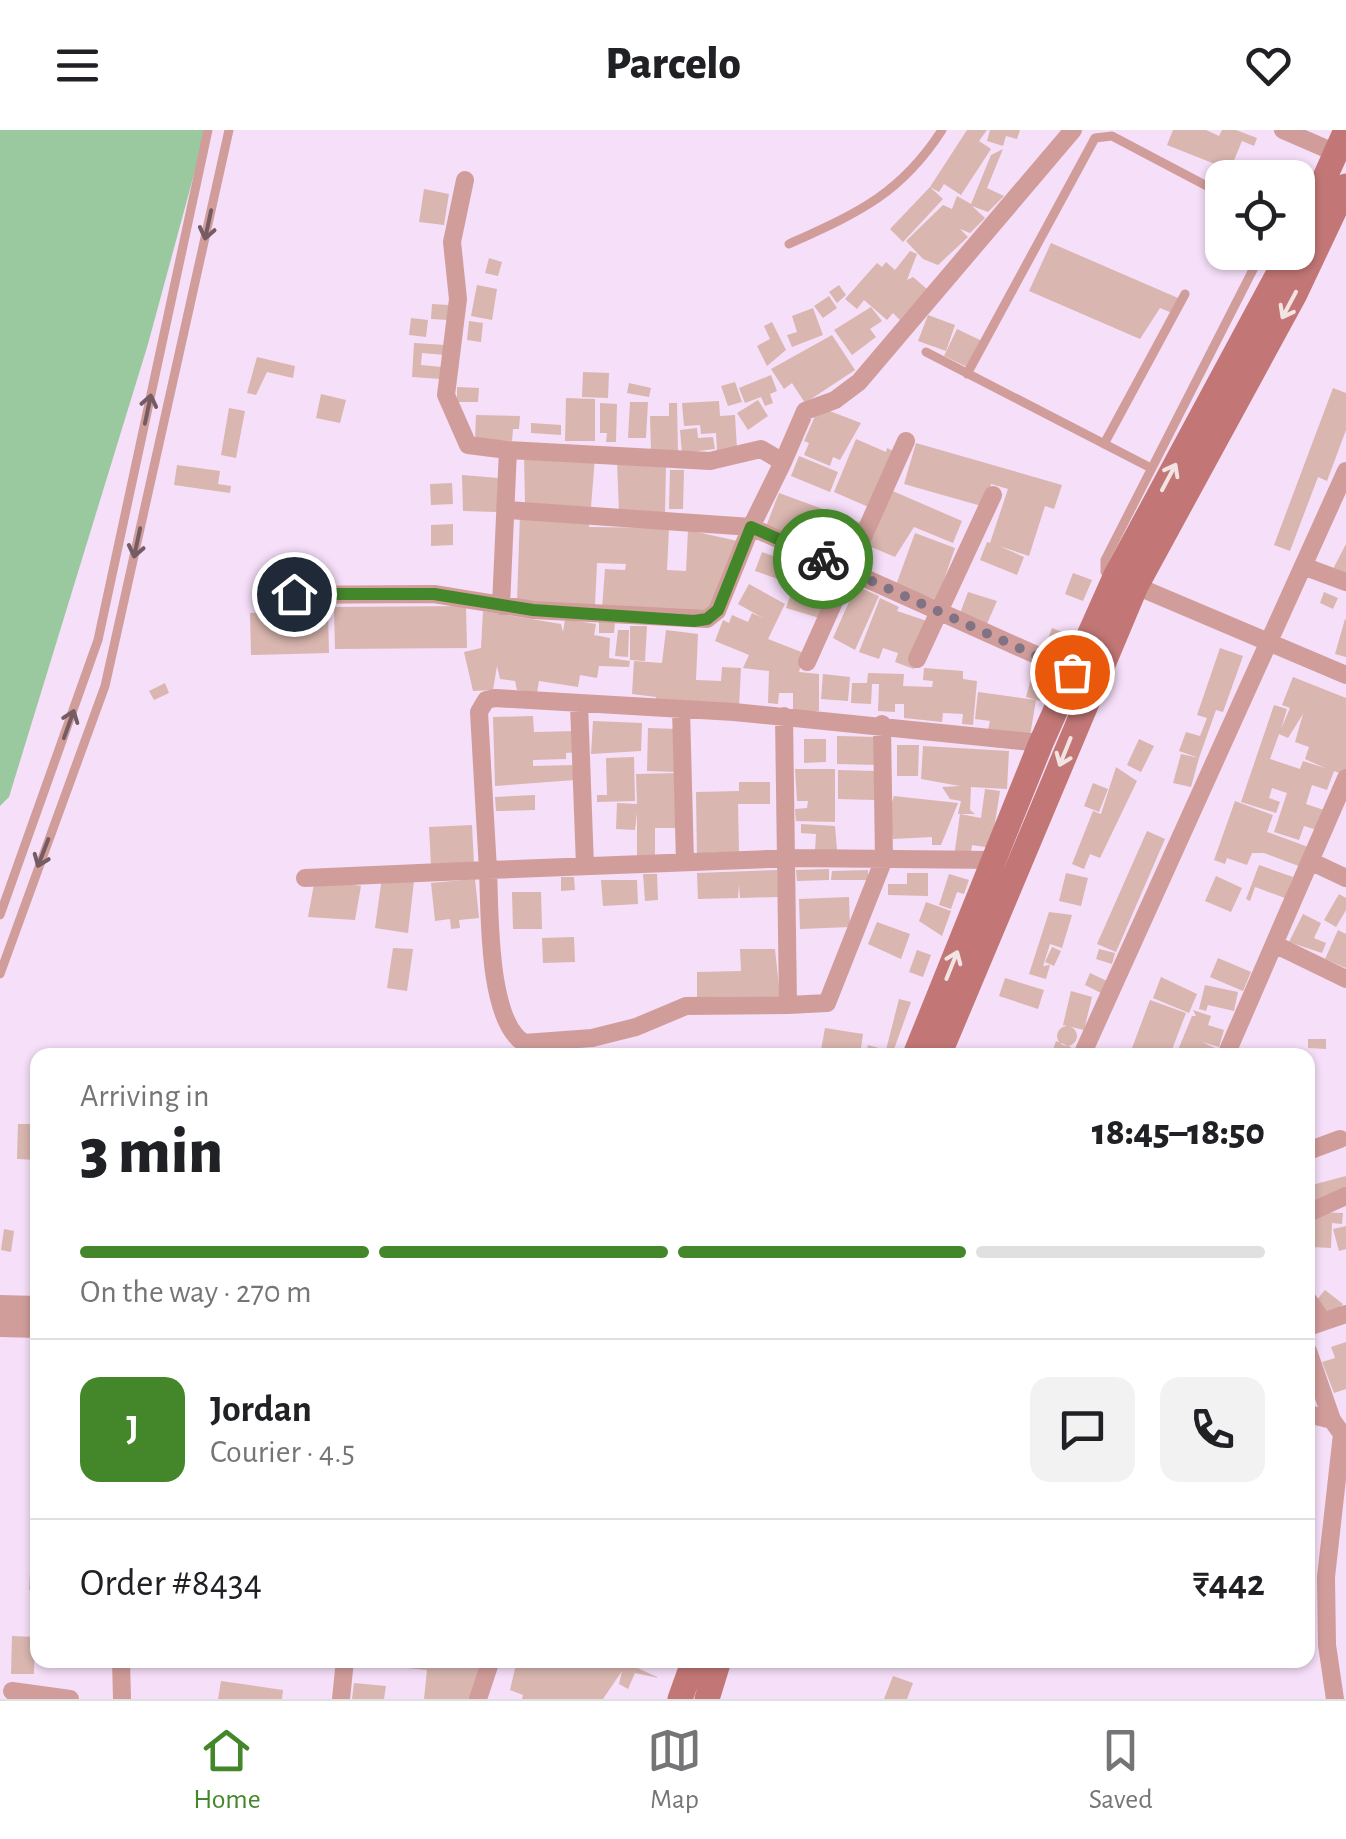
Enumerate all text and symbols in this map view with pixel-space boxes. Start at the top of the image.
icon: menu [50,38,105,93]
icon: heart [1241,38,1296,93]
text: Parcelo [605,42,741,87]
map controls [1205,160,1315,270]
button: locate [1205,160,1315,270]
one-way arrow [197,208,216,240]
one-way arrow [1279,290,1298,320]
one-way arrow [140,394,158,426]
one-way arrow [1160,462,1179,492]
courier [773,509,873,609]
one-way arrow [127,526,146,558]
icon: bike [796,532,851,587]
pin [252,552,337,637]
icon: home [267,567,322,622]
pin [1030,630,1115,715]
icon: bag [1045,645,1100,700]
one-way arrow [62,710,80,740]
one-way arrow [1054,736,1072,767]
one-way arrow [33,837,51,868]
one-way arrow [944,950,962,981]
text: Arriving in [80,1080,209,1112]
text: 18:45–18:50 [1092,1114,1265,1152]
text: 3 min [80,1120,223,1185]
text: On the way · 270 m [80,1276,312,1308]
button: chat [1030,1377,1135,1482]
button: phone [1160,1377,1265,1482]
text: Jordan [210,1391,312,1429]
text: J [126,1410,139,1448]
text: Courier · 4.5 [210,1436,355,1468]
text: Order #8434 [80,1565,262,1603]
text: ₹442 [1193,1565,1265,1603]
tab: Home [193,1723,261,1817]
tab: Map [647,1723,702,1817]
tab: Saved [1089,1723,1153,1817]

